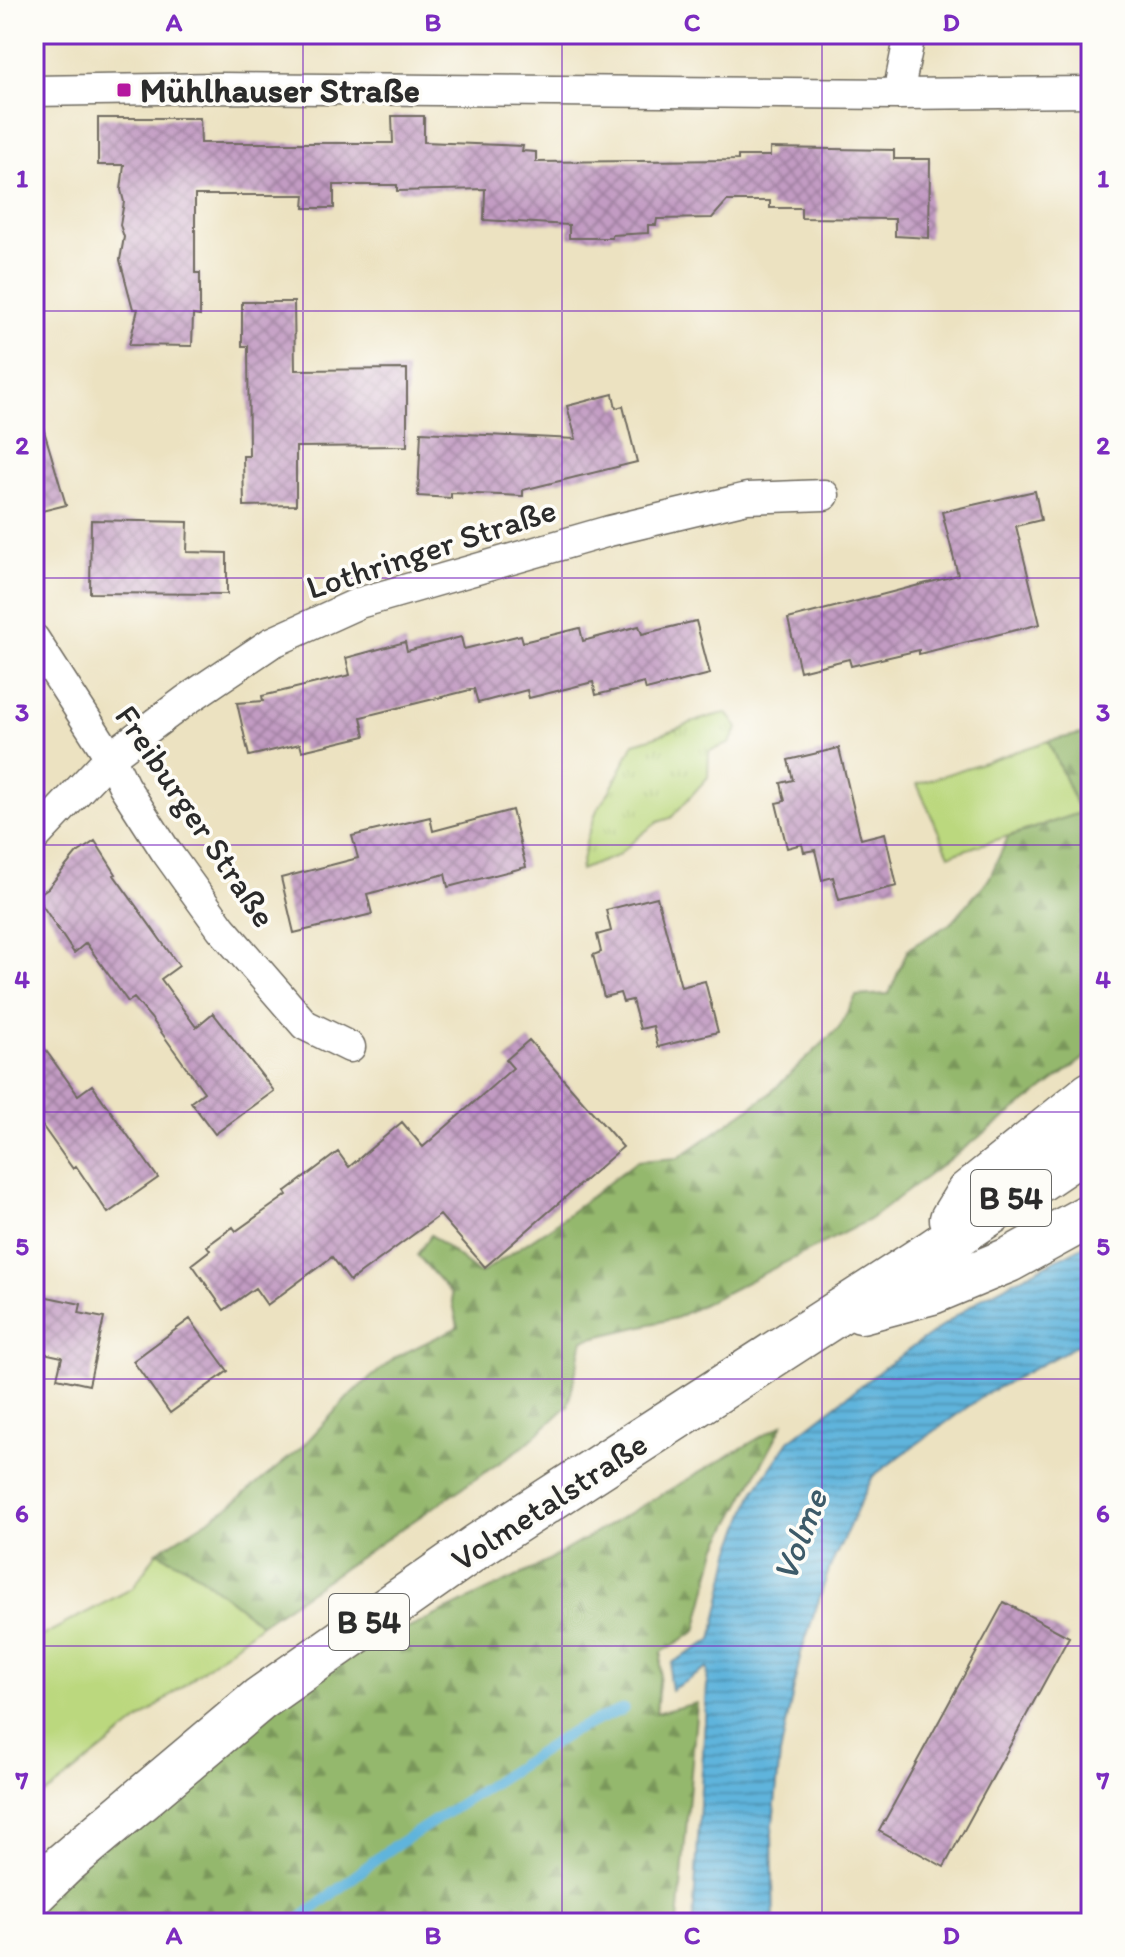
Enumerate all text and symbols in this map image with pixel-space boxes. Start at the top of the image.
text: A [165,6,183,38]
text: B [425,6,442,38]
text: C [684,6,701,38]
text: D [942,6,960,38]
place label: Mühlhauser Straße [140,70,420,111]
marker: Mühlhauser Straße [115,81,133,99]
text: 1 [16,162,28,194]
text: 1 [1097,162,1109,194]
text: 2 [15,429,29,461]
text: 2 [1096,429,1110,461]
street label: Lothringer Straße [301,489,561,608]
text: 3 [15,696,29,728]
text: 3 [1096,696,1110,728]
street label: Freiburger Straße [106,697,285,935]
text: 4 [14,963,30,995]
text: 4 [1095,963,1111,995]
road number: B 54 [971,1170,1051,1226]
text: 5 [15,1230,29,1262]
text: 5 [1096,1230,1110,1262]
street label: Volmetalstraße [444,1423,655,1580]
water label: Volme [762,1482,837,1587]
text: 6 [15,1497,29,1529]
text: 6 [1096,1497,1110,1529]
road number: B 54 [329,1594,409,1650]
text: 7 [15,1764,29,1796]
text: 7 [1096,1764,1110,1796]
text: A [165,1919,183,1951]
text: B [425,1919,442,1951]
text: C [684,1919,701,1951]
text: D [942,1919,960,1951]

